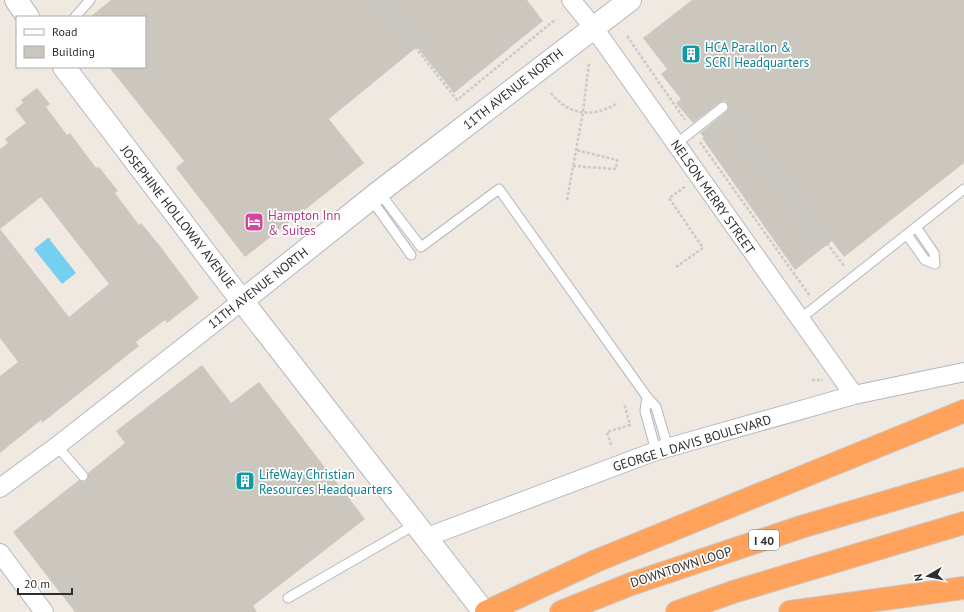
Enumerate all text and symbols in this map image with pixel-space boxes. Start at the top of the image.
legend [16,16,146,68]
text: Road [52,24,77,39]
place label: HCA Parallon & SCRI Headquarters [705,39,809,71]
building icon: HCA Parallon & SCRI Headquarters [680,43,702,65]
text: Building [52,44,95,59]
street label: 11TH AVENUE NORTH [459,45,567,133]
street label: NELSON MERRY STREET [667,136,759,258]
street label: JOSEPHINE HOLLOWAY AVENUE [116,141,239,292]
place label: Hampton Inn & Suites [268,207,341,239]
hotel icon: Hampton Inn & Suites [243,211,265,233]
street label: 11TH AVENUE NORTH [204,244,312,332]
street label: GEORGE L DAVIS BOULEVARD [611,411,773,475]
place label: LifeWay Christian Resources Headquarters [259,466,392,498]
building icon: LifeWay Christian Resources Headquarters [234,470,256,492]
road number: I 40 [749,530,779,550]
street label: DOWNTOWN LOOP [628,543,734,591]
north arrow [908,556,948,596]
scale bar [18,570,72,596]
text: N [911,573,926,582]
text: 20 m [24,576,50,591]

